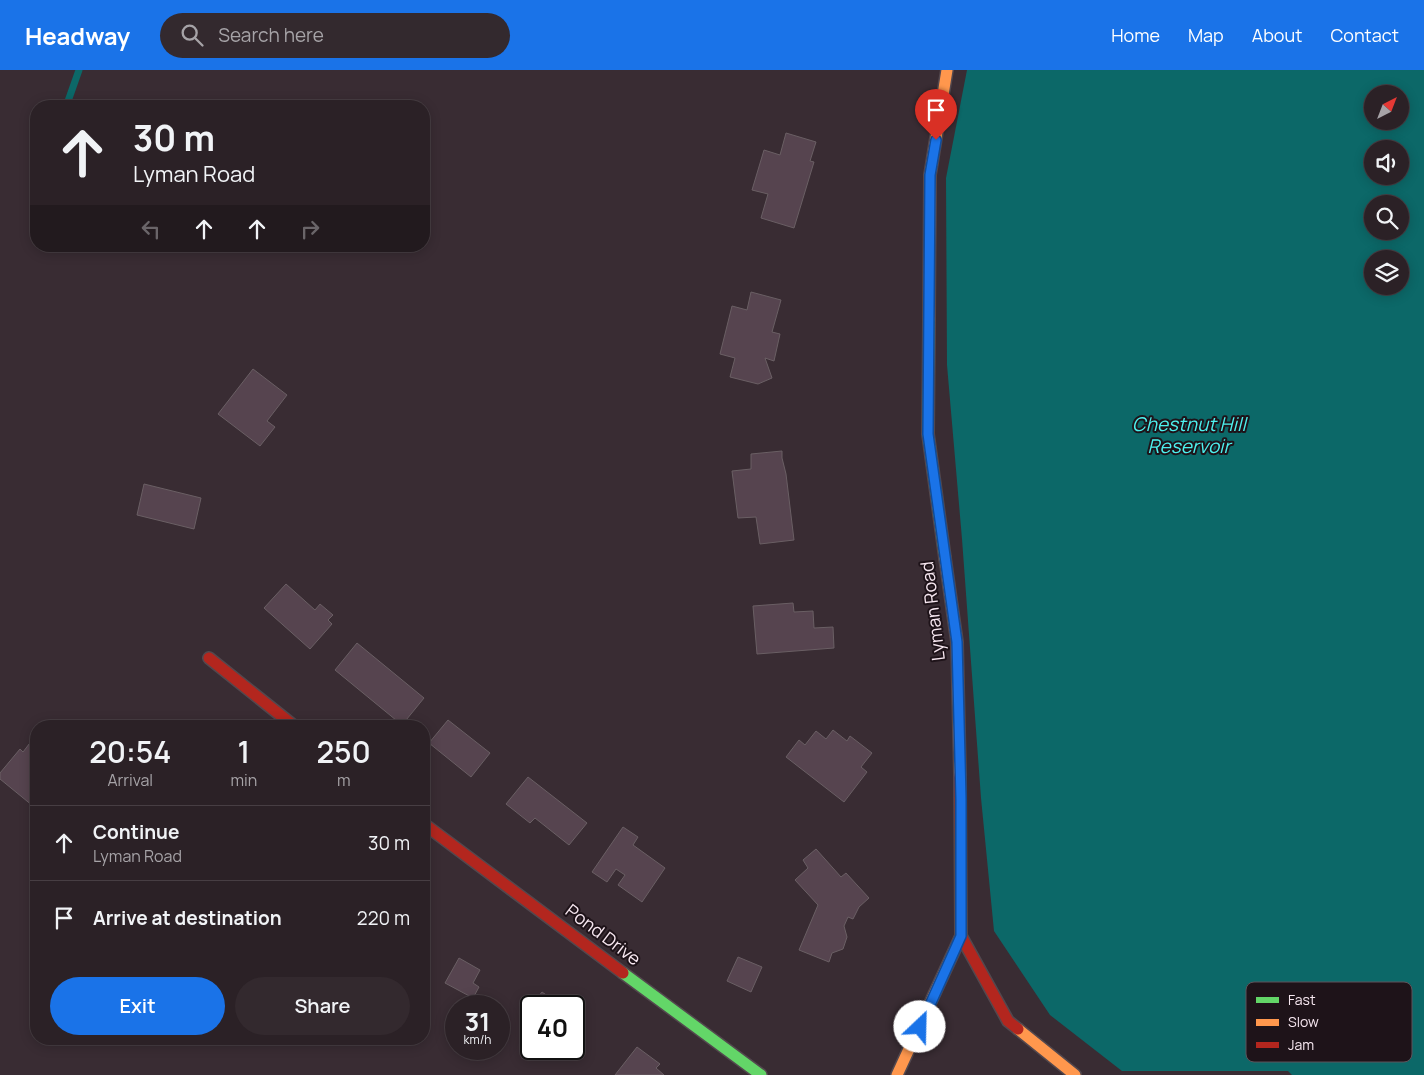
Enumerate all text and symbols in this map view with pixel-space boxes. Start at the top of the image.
search box [160,13,510,58]
text: Headway [25,19,130,52]
icon: search [178,21,206,49]
text: Search here [218,22,324,48]
text: Home [1111,23,1160,47]
text: Map [1188,23,1224,47]
text: About [1252,23,1302,47]
text: Contact [1330,23,1399,47]
north arrow [1364,85,1409,130]
map controls [1364,85,1409,295]
pin [915,89,957,140]
icon: arrive [922,96,950,124]
text: 30 m [133,114,215,162]
icon: ahead [50,120,115,185]
button: sound [1364,140,1409,185]
text: Lyman Road [133,159,255,189]
button: search [1364,195,1409,240]
icon: left [137,215,165,243]
icon: ahead [190,215,218,243]
icon: ahead [243,215,271,243]
icon: right [296,215,324,243]
button: layers [1364,250,1409,295]
water label: Chestnut Hill Reservoir [1132,411,1248,459]
street label: Lyman Road [914,560,950,662]
text: 20:54 [89,731,171,772]
text: 1 [238,731,250,772]
text: 250 [316,731,371,772]
text: Arrival [107,769,153,791]
text: min [231,769,257,791]
text: m [337,769,350,791]
text: Continue [93,819,179,845]
icon: ahead [50,829,78,857]
text: 30 m [368,830,410,856]
text: Lyman Road [93,845,182,867]
street label: Pond Drive [561,898,646,970]
icon: arrive [50,904,78,932]
text: Arrive at destination [93,905,282,931]
text: 220 m [357,905,410,931]
button: Exit [50,977,225,1035]
button: Share [235,977,410,1035]
legend [1246,982,1412,1062]
text: Fast [1288,990,1316,1009]
speed limit sign: 40 [520,995,585,1060]
position arrow [893,1000,945,1052]
text: 31 [465,1004,490,1039]
text: Slow [1288,1012,1319,1031]
text: km/h [464,1031,491,1048]
text: Jam [1288,1035,1314,1054]

